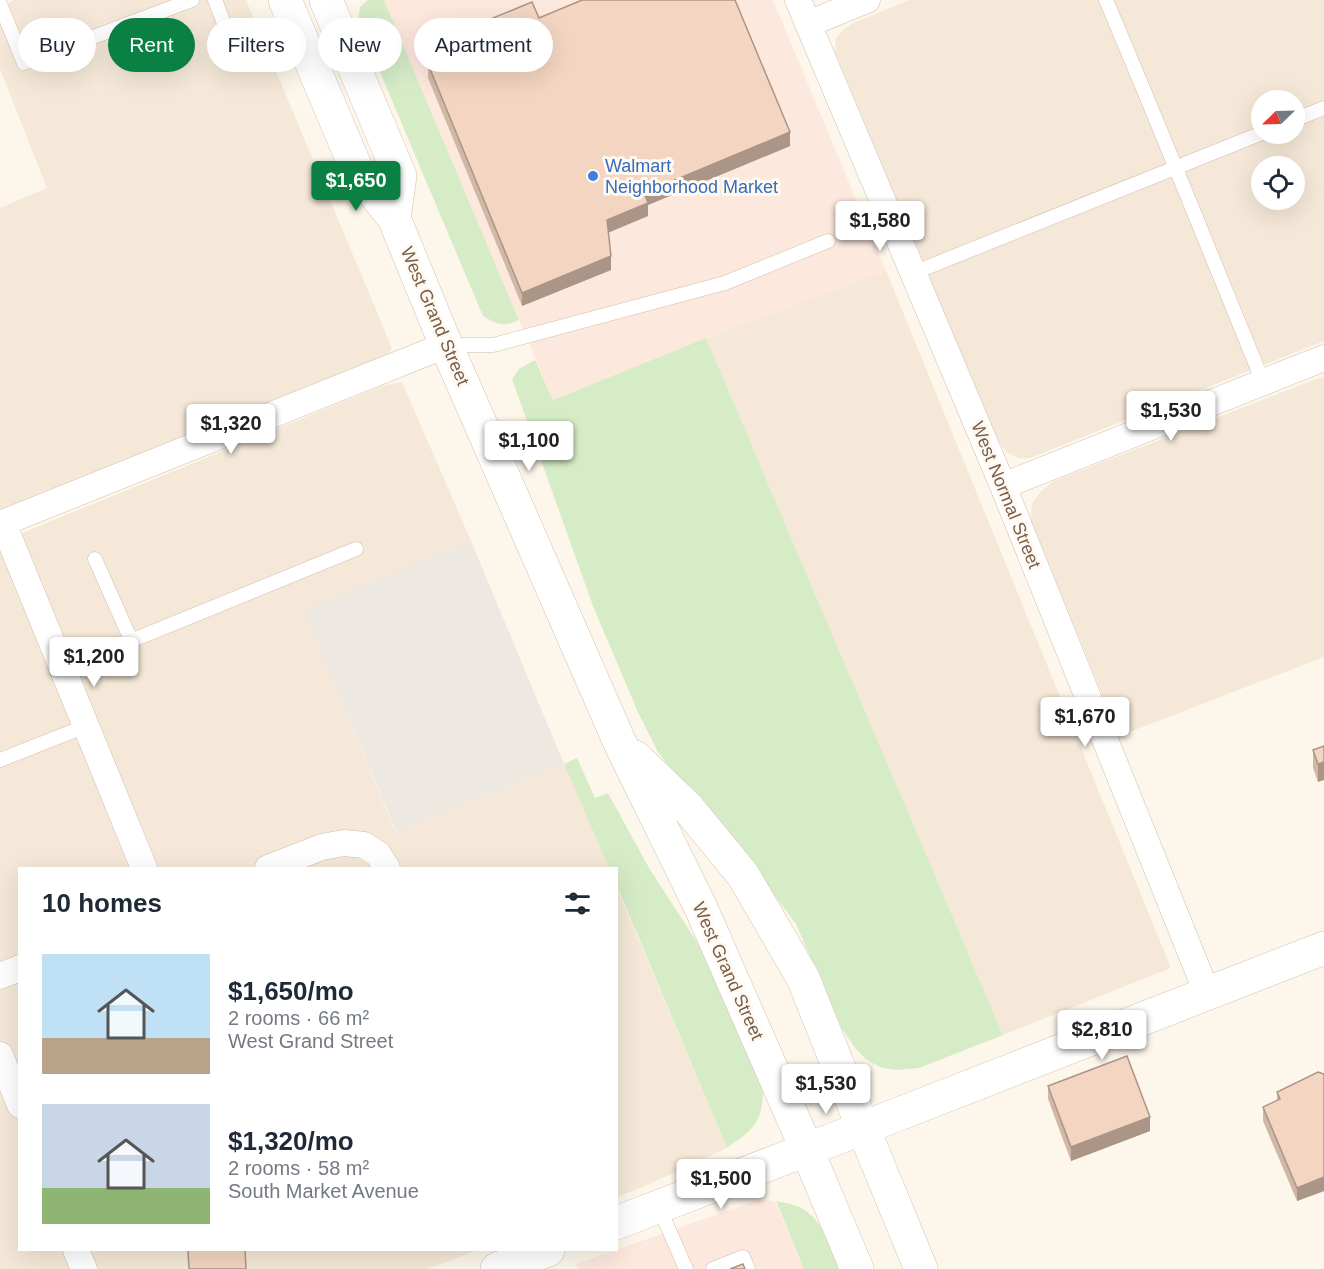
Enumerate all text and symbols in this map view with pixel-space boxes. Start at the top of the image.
chip: Buy [18,18,96,72]
chip: Rent [108,18,195,72]
chip: Filters [207,18,306,72]
chip: New [318,18,402,72]
chip: Apartment [414,18,553,72]
north arrow [1251,90,1305,144]
map controls [1251,90,1305,210]
place label: Walmart Neighborhood Market [605,156,778,197]
button: locate [1251,156,1305,210]
pin: $1,650 [307,161,405,212]
text: $1,650 [325,169,387,191]
marker: Walmart Neighborhood Market [586,169,600,183]
pin: $1,580 [831,201,929,252]
text: $1,580 [849,209,911,231]
street label: West Grand Street [397,244,473,388]
pin: $1,530 [1122,391,1220,442]
text: $1,530 [1140,399,1202,421]
pin: $1,320 [182,404,280,455]
text: $1,320 [200,412,262,434]
street label: West Normal Street [967,419,1045,571]
pin: $1,100 [480,421,578,472]
text: $1,100 [498,429,560,451]
pin: $1,200 [45,637,143,688]
text: $1,200 [63,645,125,667]
pin: $1,670 [1036,697,1134,748]
text: $1,670 [1054,705,1116,727]
icon: filters [561,887,594,920]
text: 10 homes [42,888,162,918]
street label: West Grand Street [689,899,767,1043]
text: $1,650/mo [228,976,354,1006]
icon: home [90,978,162,1050]
text: 2 rooms · 66 m² [228,1007,369,1029]
pin: $2,810 [1053,1010,1151,1061]
text: $2,810 [1071,1018,1133,1040]
text: West Grand Street [228,1030,393,1052]
pin: $1,530 [777,1064,875,1115]
text: $1,530 [795,1072,857,1094]
text: $1,320/mo [228,1126,354,1156]
icon: home [90,1128,162,1200]
text: 2 rooms · 58 m² [228,1157,369,1179]
pin: $1,500 [672,1159,770,1210]
text: $1,500 [690,1167,752,1189]
text: South Market Avenue [228,1180,419,1202]

